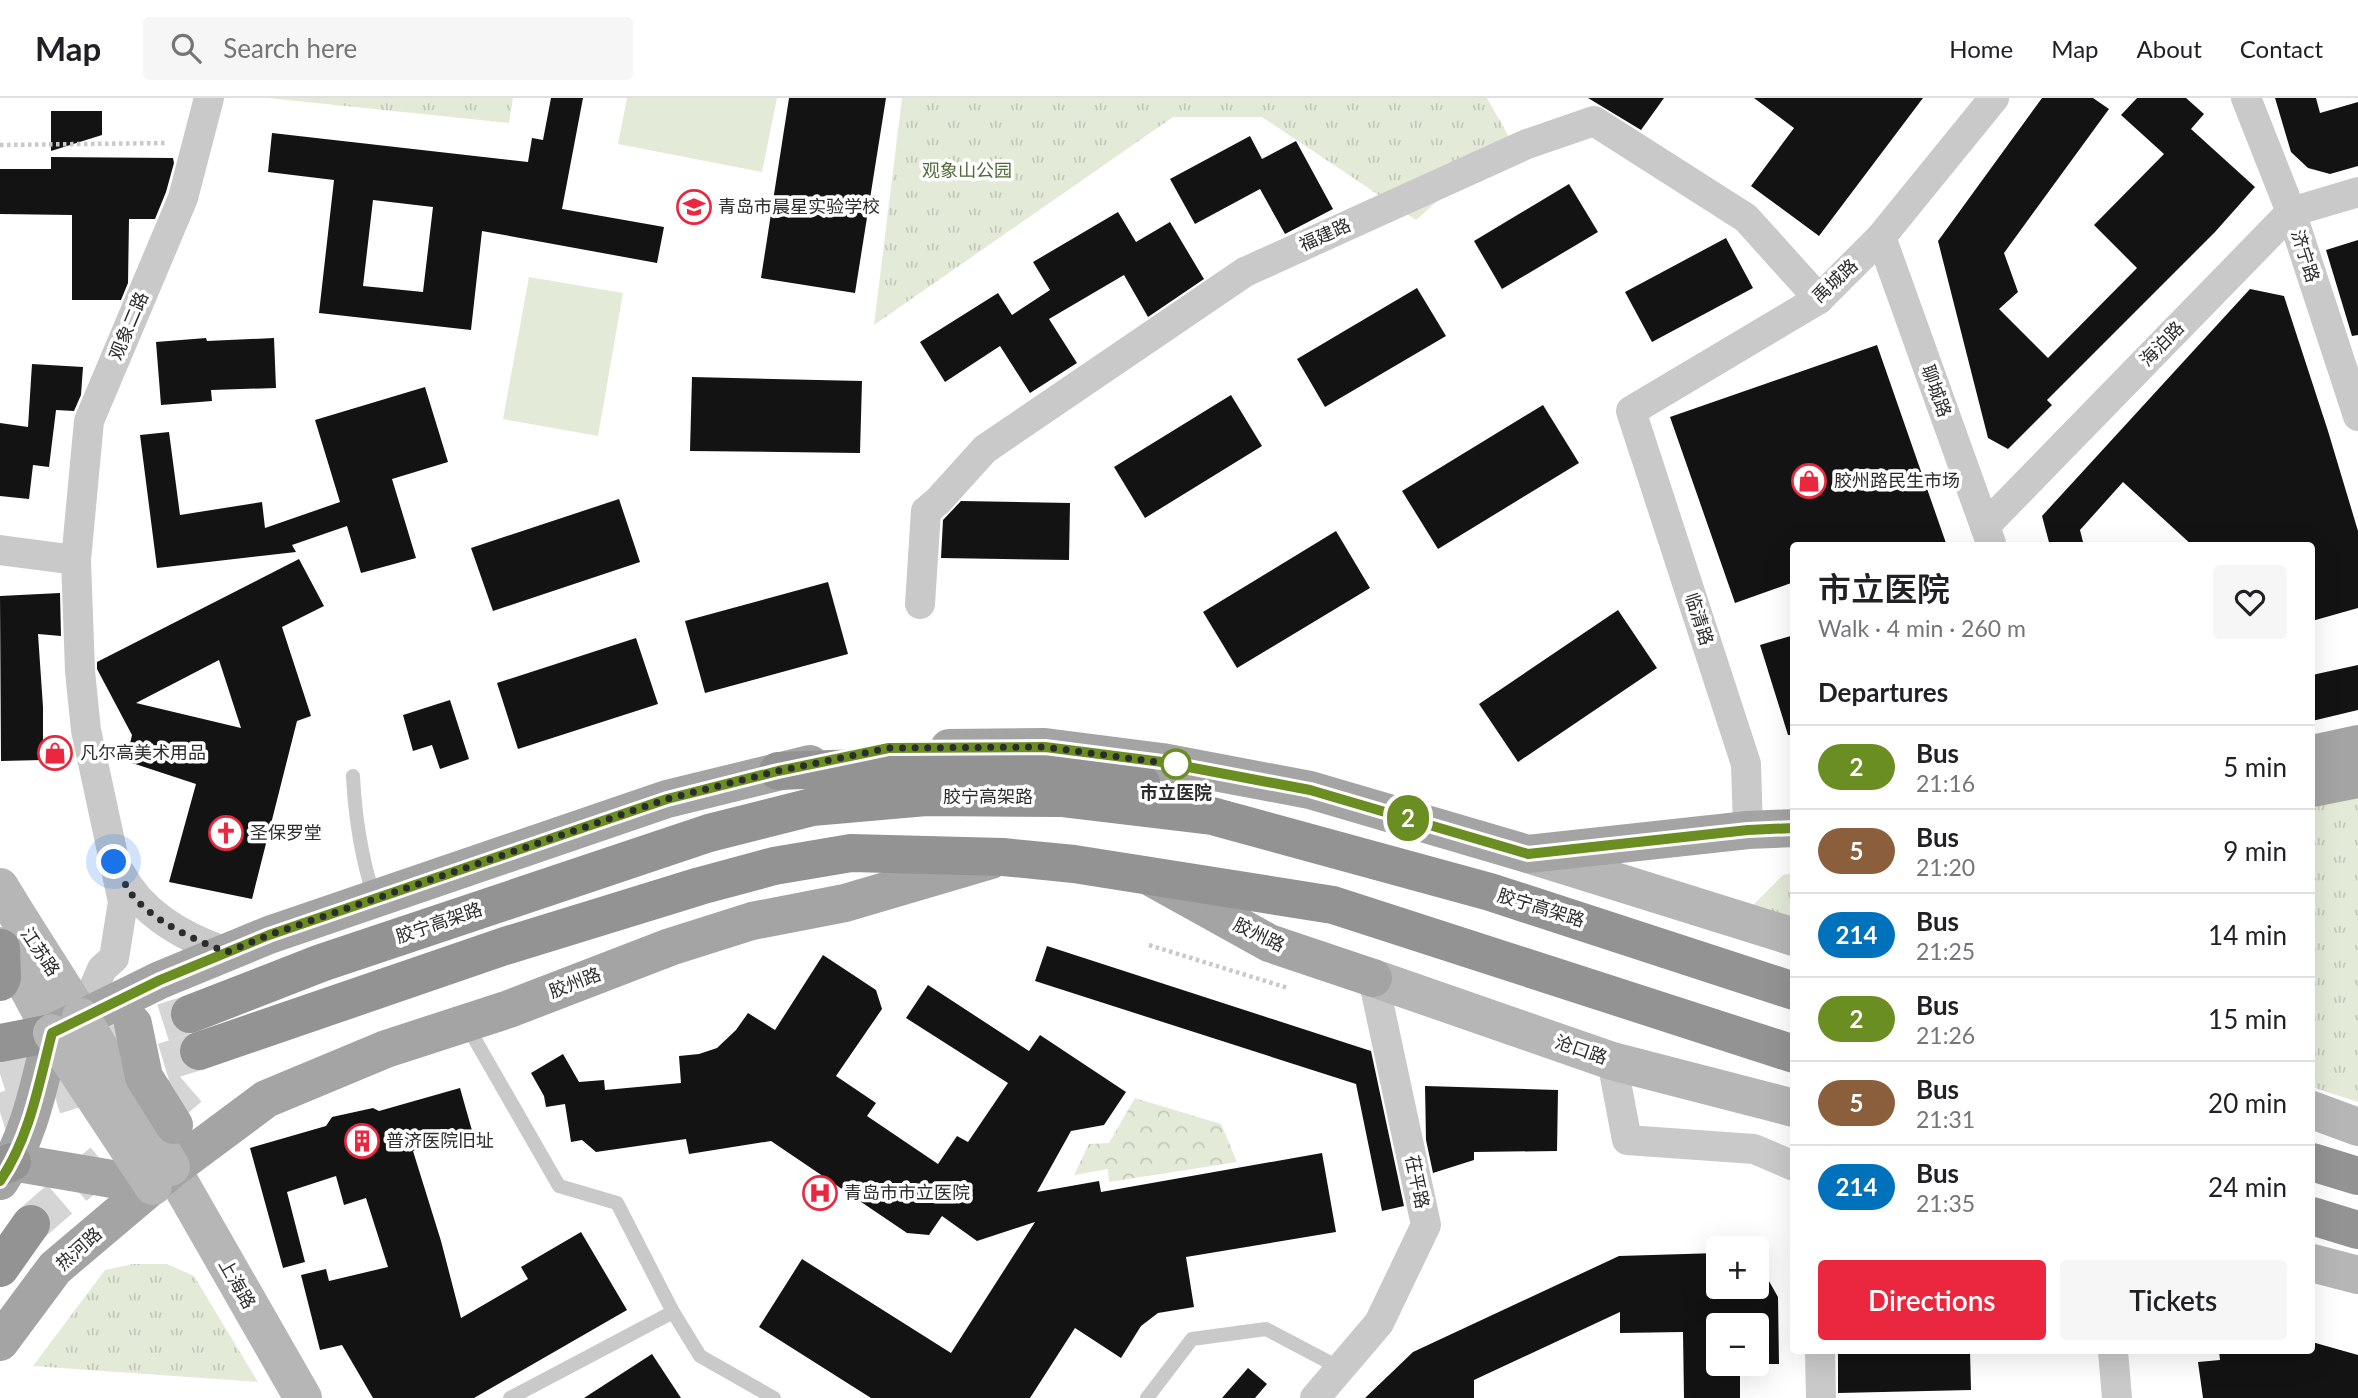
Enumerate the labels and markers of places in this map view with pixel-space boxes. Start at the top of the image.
school or university icon: 青岛市晨星实验学校 [675,188,713,226]
place label: 青岛市晨星实验学校 [718,195,880,217]
shop icon: 胶州路民生市场 [1790,462,1828,500]
place label: 胶州路民生市场 [1834,469,1960,491]
shop icon: 凡尔高美术用品 [36,734,74,772]
place label: 凡尔高美术用品 [80,741,206,763]
marker: 市立医院 [1161,749,1191,779]
place label: 市立医院 [1140,781,1212,803]
church icon: 圣保罗堂 [207,814,245,852]
place label: 圣保罗堂 [250,821,322,843]
building icon: 普济医院旧址 [343,1122,381,1160]
place label: 普济医院旧址 [386,1129,494,1151]
hospital icon: 青岛市市立医院 [801,1174,839,1212]
place label: 青岛市市立医院 [844,1181,970,1203]

